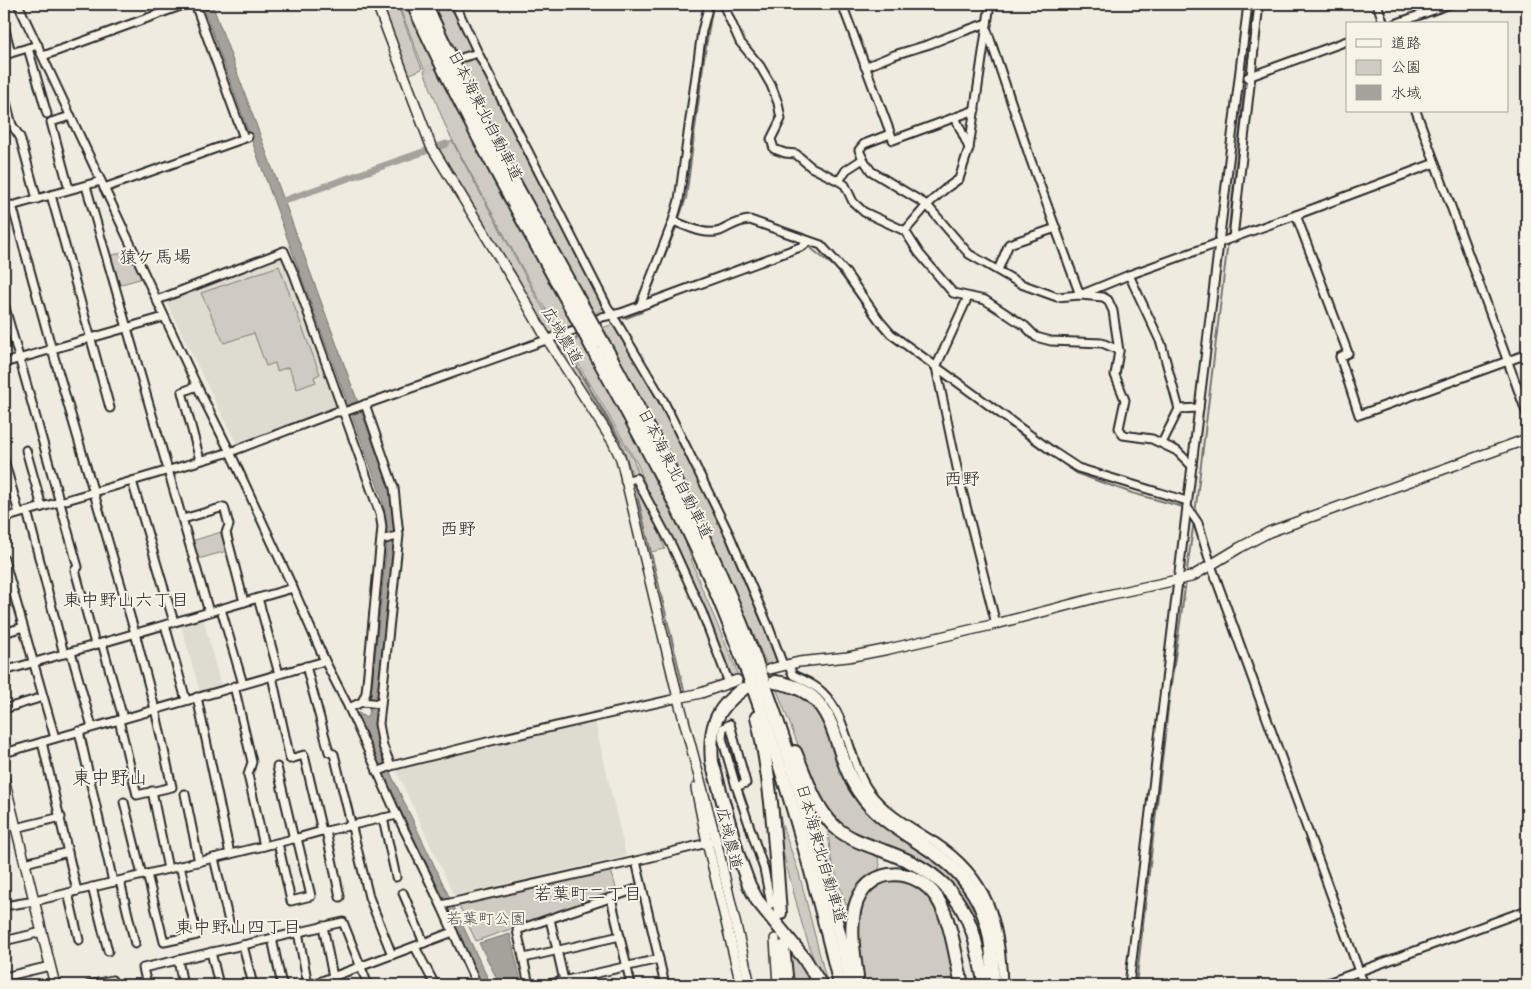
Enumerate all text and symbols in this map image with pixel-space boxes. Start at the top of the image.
legend [1346,22,1508,112]
text: 道路 [1391,32,1421,53]
street label: 日本海東北自動車道 [444,46,528,184]
text: 公園 [1391,56,1421,77]
text: 水域 [1391,82,1421,103]
district label: 猿ケ馬場 [119,244,191,269]
street label: 広域農道 [537,302,589,368]
street label: 日本海東北自動車道 [634,404,718,542]
district label: 西野 [944,466,980,491]
district label: 西野 [440,516,476,541]
district label: 東中野山六丁目 [63,587,189,612]
district label: 東中野山 [72,764,148,790]
street label: 日本海東北自動車道 [792,781,852,925]
street label: 広域農道 [712,804,748,872]
district label: 若葉町二丁目 [534,881,642,906]
park label: 若葉町公園 [446,907,526,929]
district label: 東中野山四丁目 [175,914,301,939]

